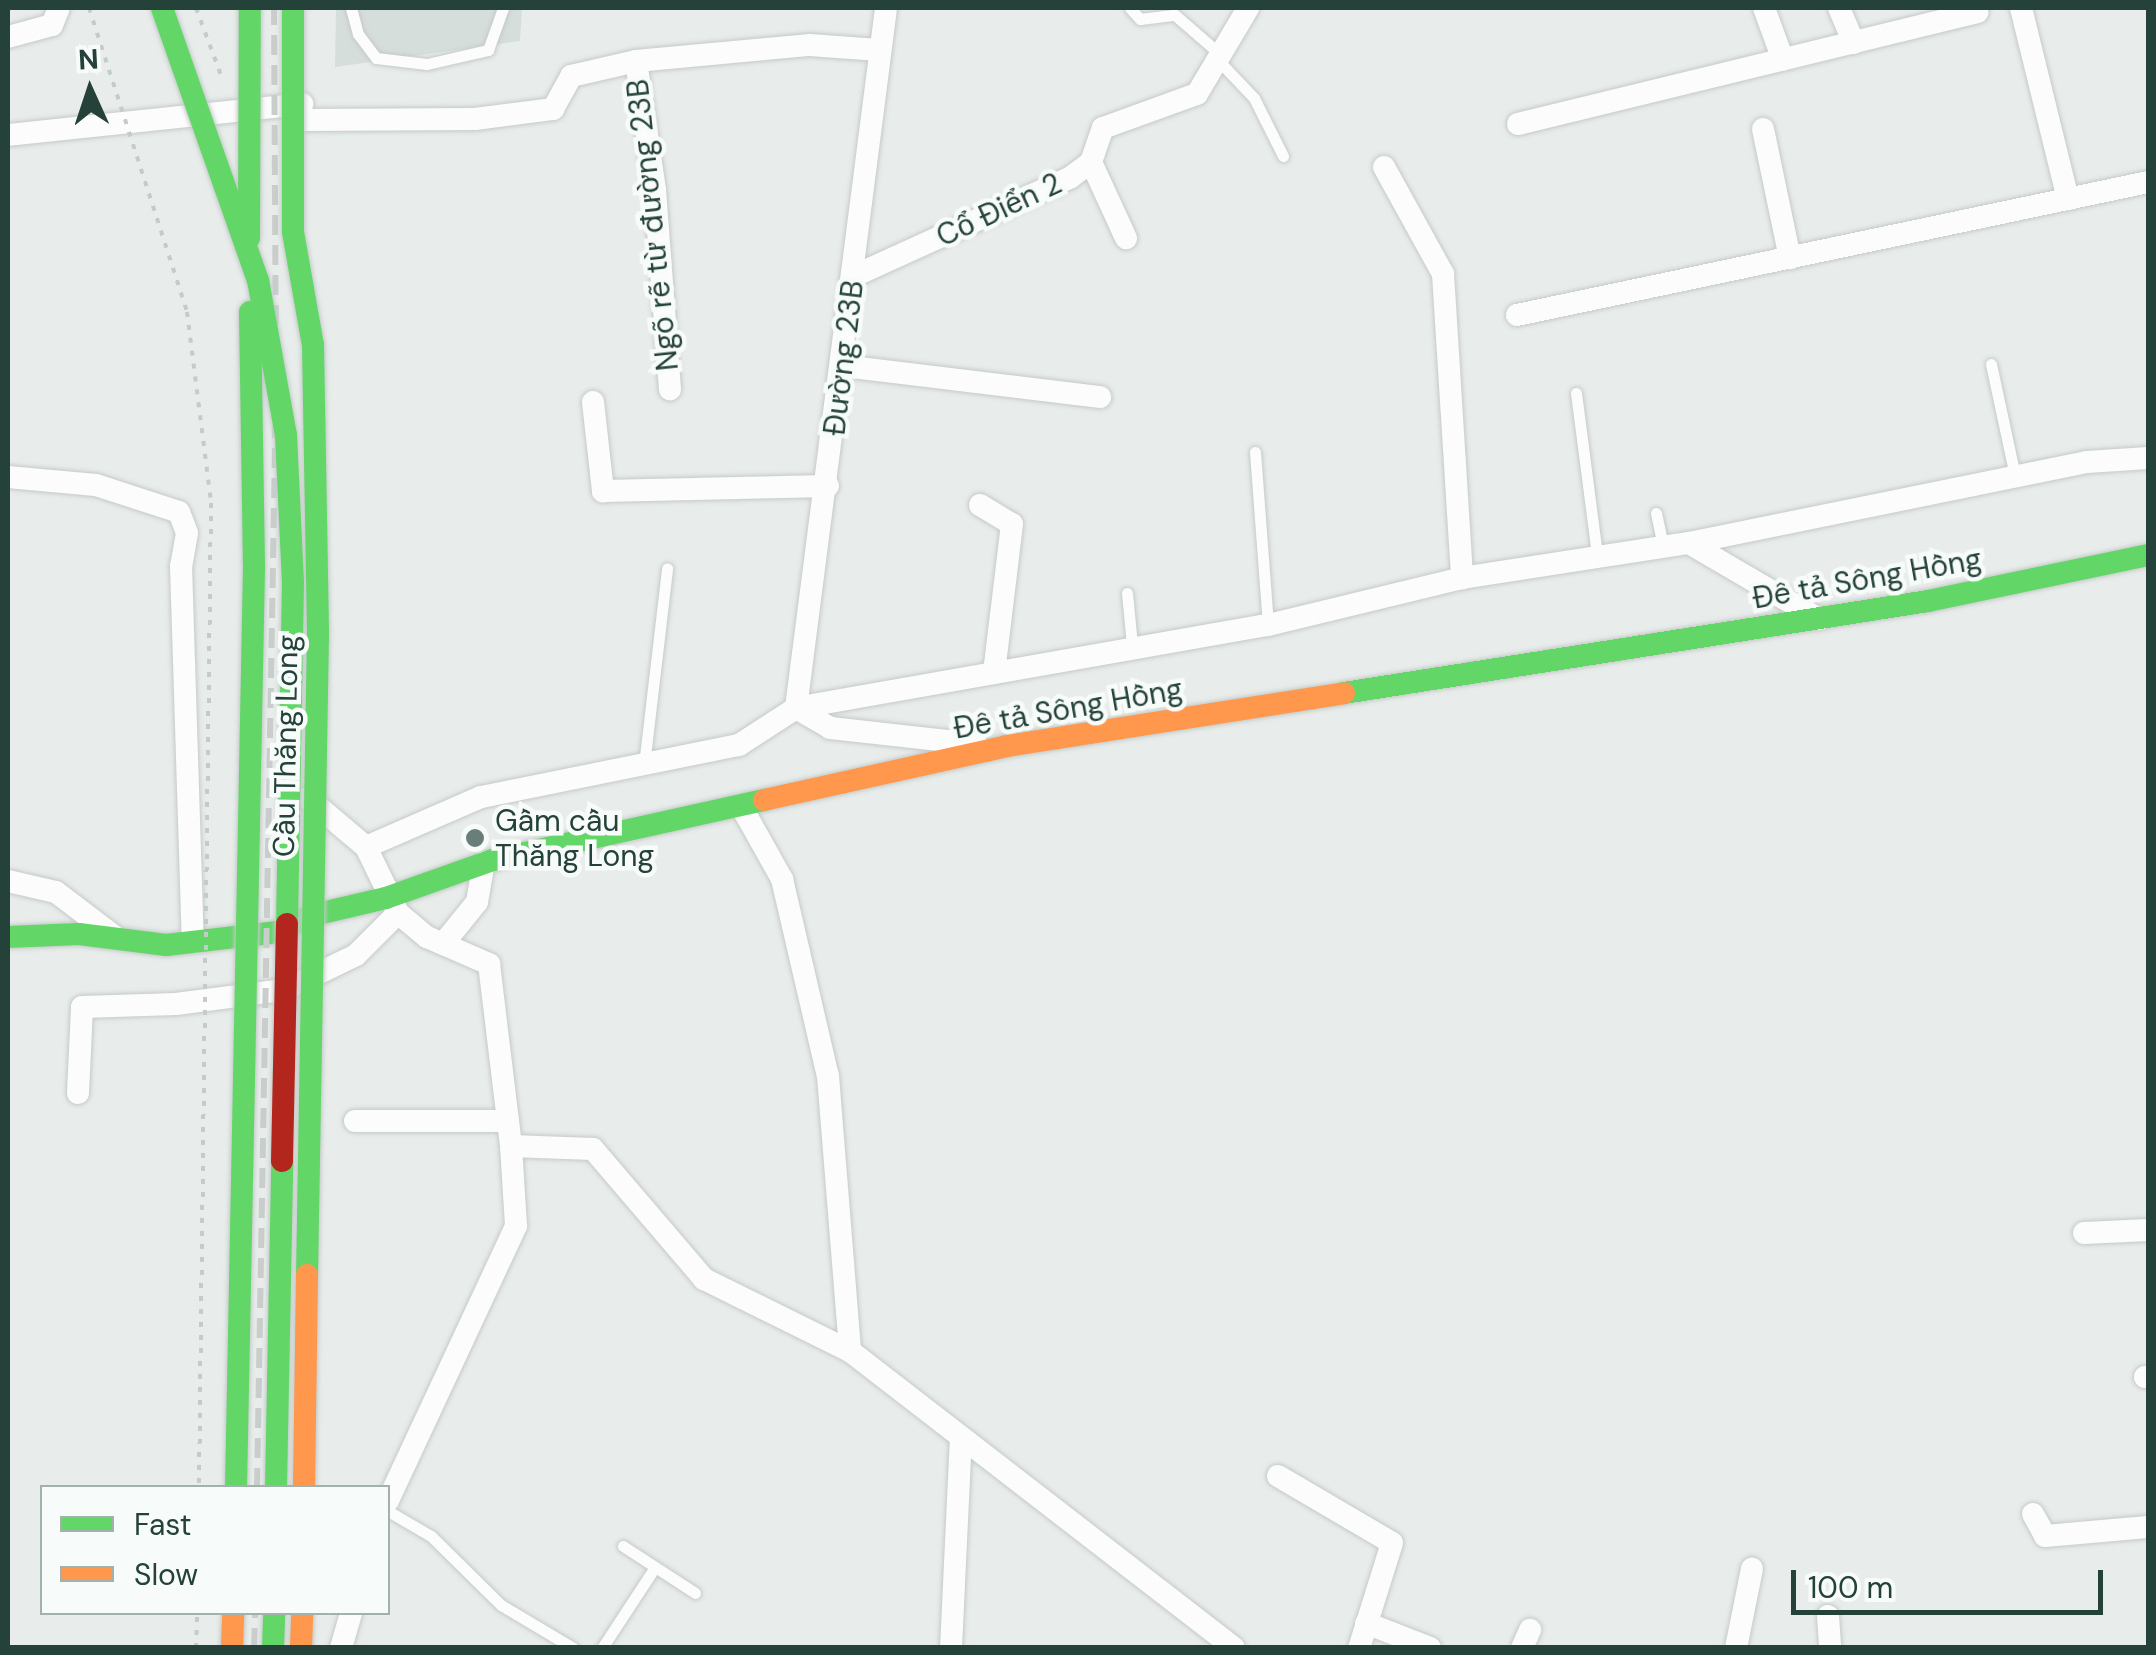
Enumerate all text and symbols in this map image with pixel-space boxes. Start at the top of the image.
north arrow [40,40,140,140]
text: N [77,41,100,79]
street label: Ngõ rẽ từ đường 23B [620,77,686,373]
street label: Cổ Điển 2 [931,165,1067,255]
street label: Đường 23B [817,278,871,438]
street label: Đê tả Sông Hồng [1750,541,1984,617]
street label: Cầu Thăng Long [266,635,306,857]
street label: Đê tả Sông Hồng [951,671,1185,747]
place label: Gầm cầu Thăng Long [495,803,654,874]
marker: Gầm cầu Thăng Long [464,827,486,849]
legend [40,1485,390,1615]
text: Fast [134,1505,192,1544]
scale bar [1796,1550,2108,1612]
text: Slow [134,1555,198,1594]
text: 100 m [1808,1568,1893,1607]

